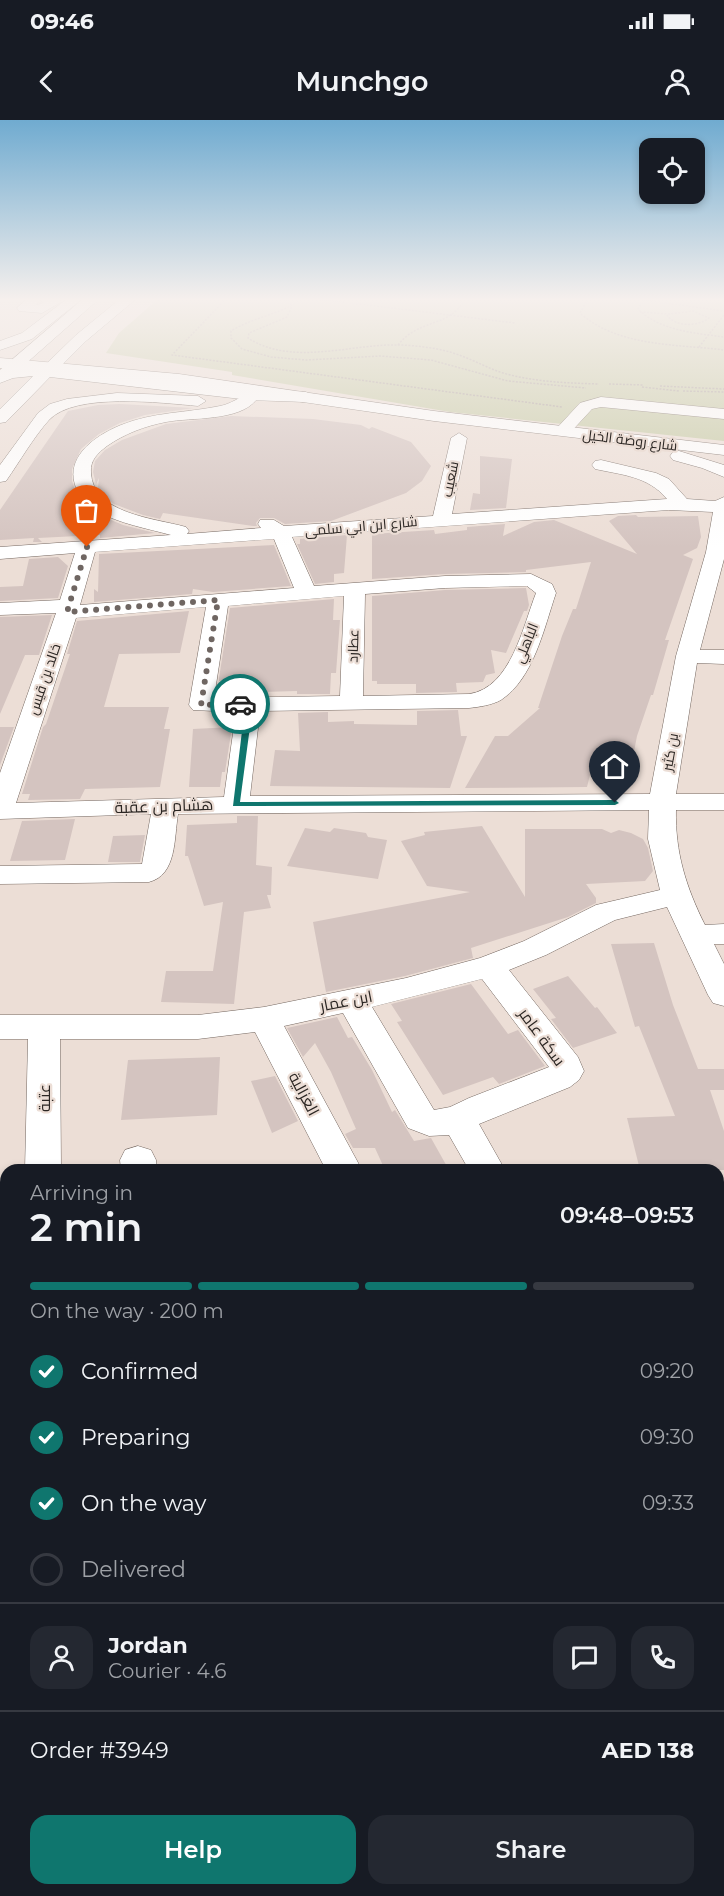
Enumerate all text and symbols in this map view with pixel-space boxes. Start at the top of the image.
text: 09:46 [30,8,94,35]
icon: back [30,65,63,98]
text: Munchgo [296,65,428,98]
icon: person [661,65,694,98]
map controls [639,138,705,204]
button: locate [639,138,705,204]
street label: شارع روضة الخيل [582,425,678,455]
street label: شعيب [438,460,462,498]
pin [61,485,112,547]
icon: bag [70,494,103,527]
street label: شارع ابن ابي سلمى [304,512,418,543]
street label: الباهلي [510,620,545,667]
street label: عطارد [343,629,363,663]
street label: خالد بن قيس [23,641,65,717]
courier [210,674,270,734]
icon: car [224,688,257,721]
street label: بن كثير [658,732,682,773]
pin [589,741,640,803]
icon: home [598,750,631,783]
street label: هشام بن عقبة [114,795,214,819]
street label: ابن عمار [317,987,374,1017]
street label: سكة عامر [514,1004,569,1069]
street label: الغزالية [285,1069,323,1119]
street label: عتبة [35,1084,54,1112]
text: Arriving in [30,1181,133,1205]
text: 09:48–09:53 [560,1202,694,1229]
text: 2 min [30,1203,143,1251]
text: On the way · 200 m [30,1299,224,1323]
icon: check [30,1355,63,1388]
text: Confirmed [81,1358,198,1385]
text: 09:20 [640,1359,694,1383]
icon: check [30,1421,63,1454]
text: Preparing [81,1424,190,1451]
text: 09:30 [640,1425,694,1449]
icon: check [30,1487,63,1520]
text: On the way [81,1490,206,1517]
text: 09:33 [642,1491,694,1515]
text: Delivered [81,1556,186,1583]
button: person [30,1626,93,1689]
button: chat [553,1626,616,1689]
button: phone [631,1626,694,1689]
text: Jordan [108,1632,188,1659]
text: Courier · 4.6 [108,1659,226,1683]
text: Order #3949 [30,1737,169,1764]
text: AED 138 [602,1737,694,1764]
button: Help [30,1815,356,1884]
button: Share [368,1815,694,1884]

